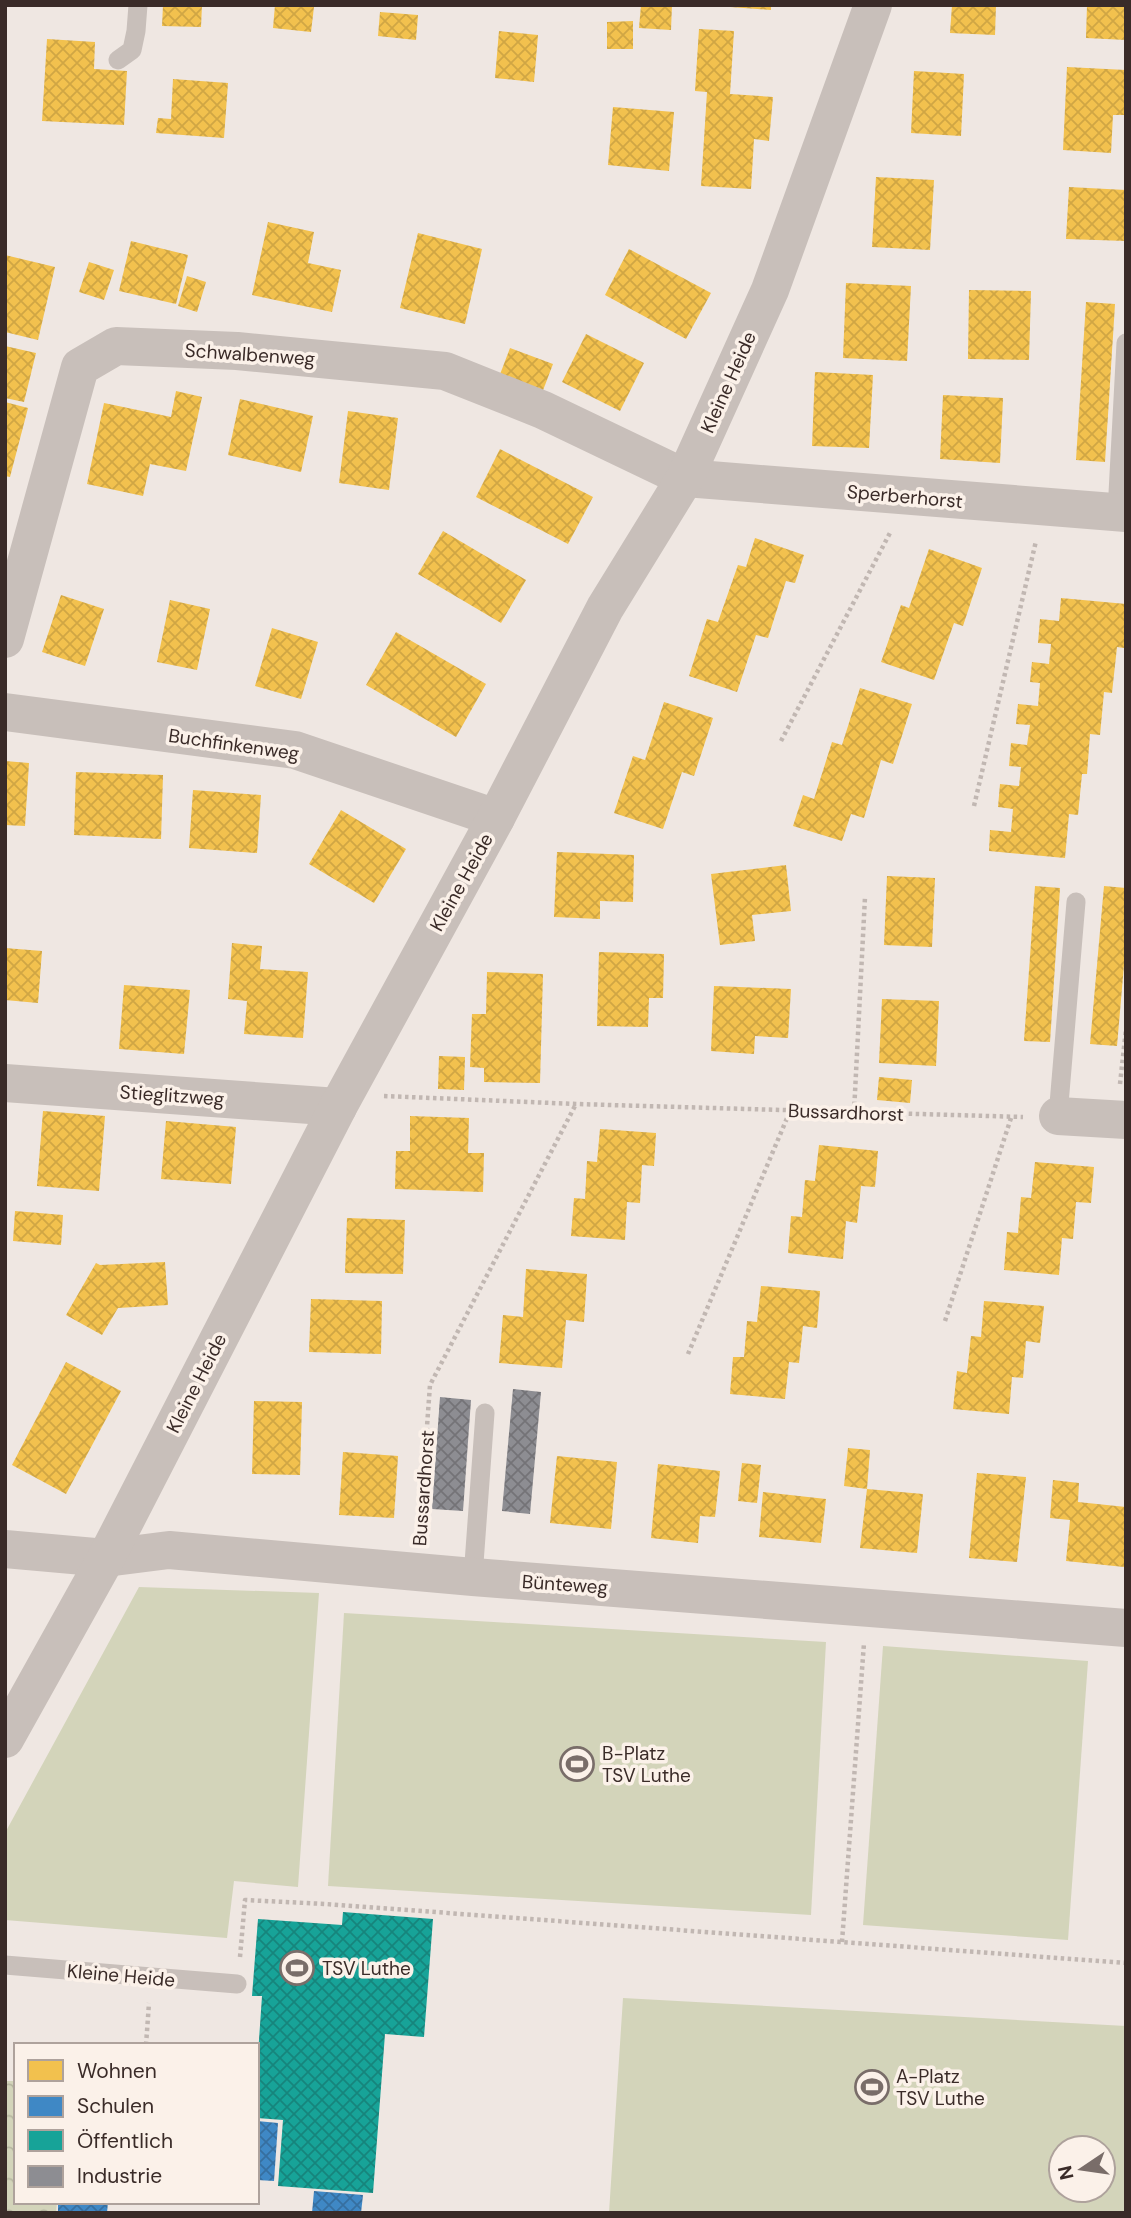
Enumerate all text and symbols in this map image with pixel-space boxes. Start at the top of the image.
street label: Kleine Heide [695,328,762,437]
street label: Schwalbenweg [184,337,316,372]
street label: Sperberhorst [846,479,964,514]
street label: Buchfinkenweg [167,723,301,766]
street label: Kleine Heide [424,829,499,936]
street label: Stieglitzweg [119,1079,225,1112]
street label: Bussardhorst [788,1098,904,1127]
street label: Kleine Heide [161,1329,232,1437]
street label: Bussardhorst [407,1429,440,1547]
street label: Bünteweg [521,1569,609,1600]
place label: B-Platz TSV Luthe [602,1741,691,1788]
sports icon: B-Platz TSV Luthe [558,1745,596,1783]
sports icon: TSV Luthe [278,1949,316,1987]
place label: TSV Luthe [322,1956,411,1981]
street label: Kleine Heide [66,1958,176,1993]
legend [14,2043,259,2204]
text: Wohnen [77,2057,157,2085]
place label: A-Platz TSV Luthe [896,2064,985,2111]
sports icon: A-Platz TSV Luthe [853,2068,891,2106]
text: Schulen [77,2092,154,2120]
text: Öffentlich [77,2127,173,2155]
north arrow [1047,2134,1117,2204]
text: Industrie [77,2162,162,2190]
text: N [1052,2163,1080,2182]

